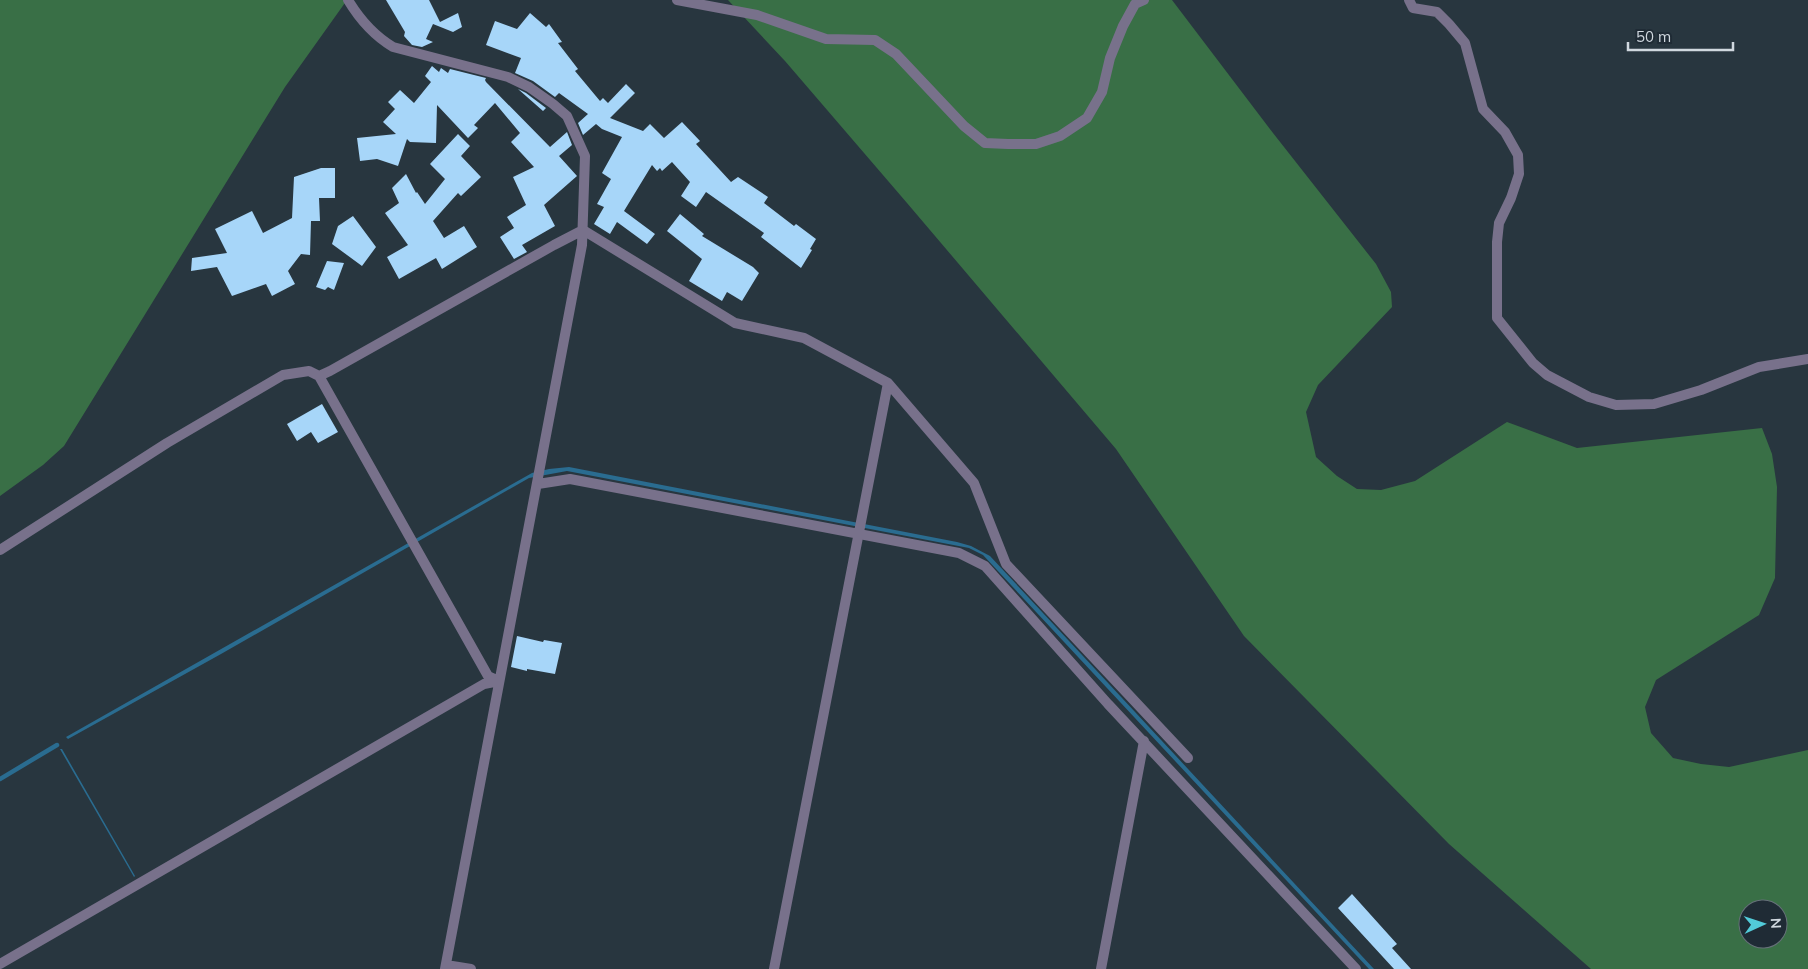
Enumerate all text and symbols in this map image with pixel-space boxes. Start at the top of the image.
scale bar [1628,20,1733,52]
text: 50 m [1636,27,1671,46]
north arrow [1738,899,1788,949]
text: N [1767,918,1785,929]

